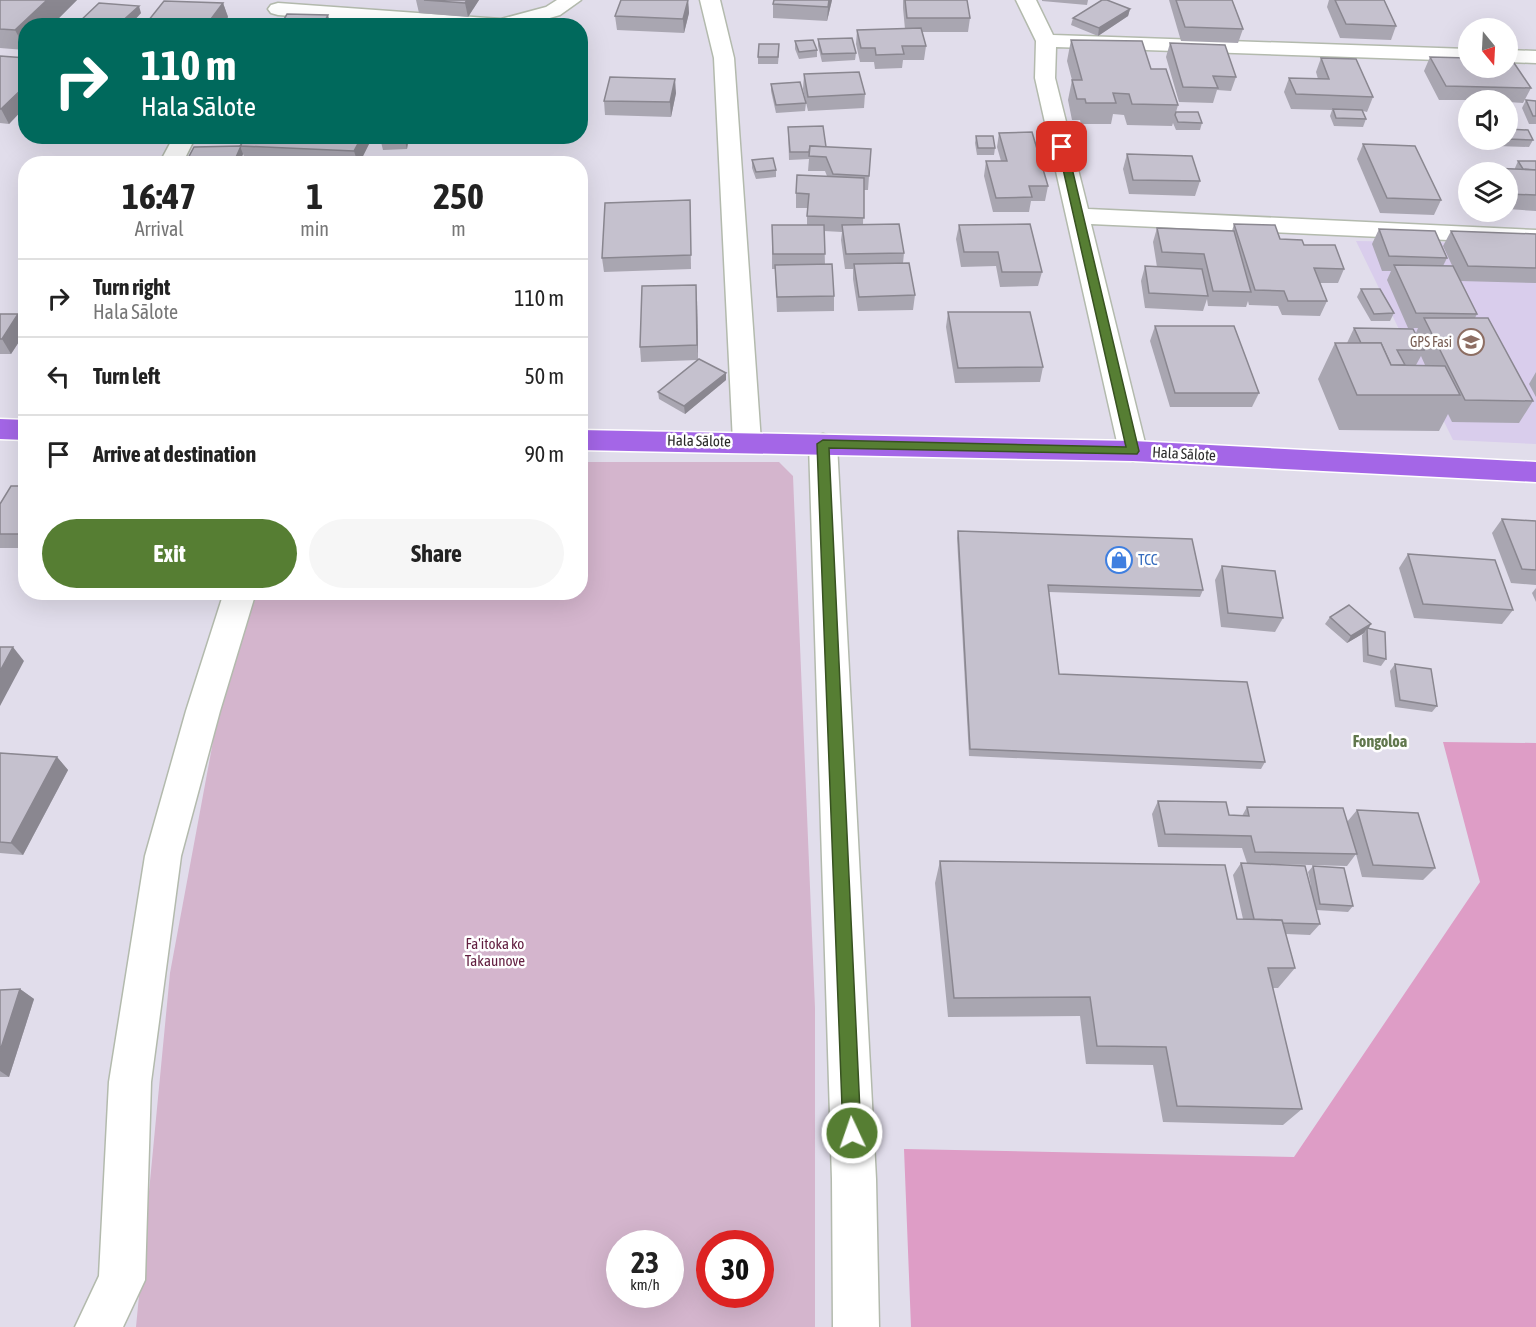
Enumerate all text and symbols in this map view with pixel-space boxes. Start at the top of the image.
north arrow [1458,18,1518,78]
map controls [1458,18,1518,222]
text: 110 m [141,41,236,89]
icon: right [42,42,120,120]
button: sound [1458,90,1518,150]
text: Hala Sālote [141,91,256,122]
pin [1036,121,1087,172]
icon: arrive [1045,130,1078,163]
button: layers [1458,162,1518,222]
text: 16:47 [122,175,196,217]
text: 1 [306,175,323,217]
text: 250 [433,175,484,217]
text: Arrival [135,217,184,240]
text: min [300,217,329,240]
text: m [451,217,466,240]
text: Turn right [93,274,170,300]
icon: right [42,282,75,315]
text: 110 m [514,285,564,311]
text: Hala Sālote [93,300,178,323]
school or university icon: GPS Fasi [1456,327,1486,357]
place label: GPS Fasi [1410,334,1452,350]
icon: left [42,360,75,393]
text: Turn left [93,363,160,389]
text: 50 m [524,363,564,389]
street label: Hala Sālote [667,431,731,450]
icon: arrive [42,438,75,471]
text: Arrive at destination [93,441,256,467]
text: 90 m [524,441,564,467]
street label: Hala Sālote [1152,443,1217,464]
button: Exit [42,519,297,588]
button: Share [309,519,564,588]
shop icon: TCC [1104,545,1134,575]
place label: TCC [1138,551,1158,568]
district label: Fongoloa [1353,732,1407,750]
park label: Fa'itoka ko Takaunove [465,935,525,969]
position arrow [820,1101,884,1165]
speed limit sign: 30 [696,1230,774,1308]
text: 23 [631,1245,659,1279]
text: km/h [630,1276,660,1293]

